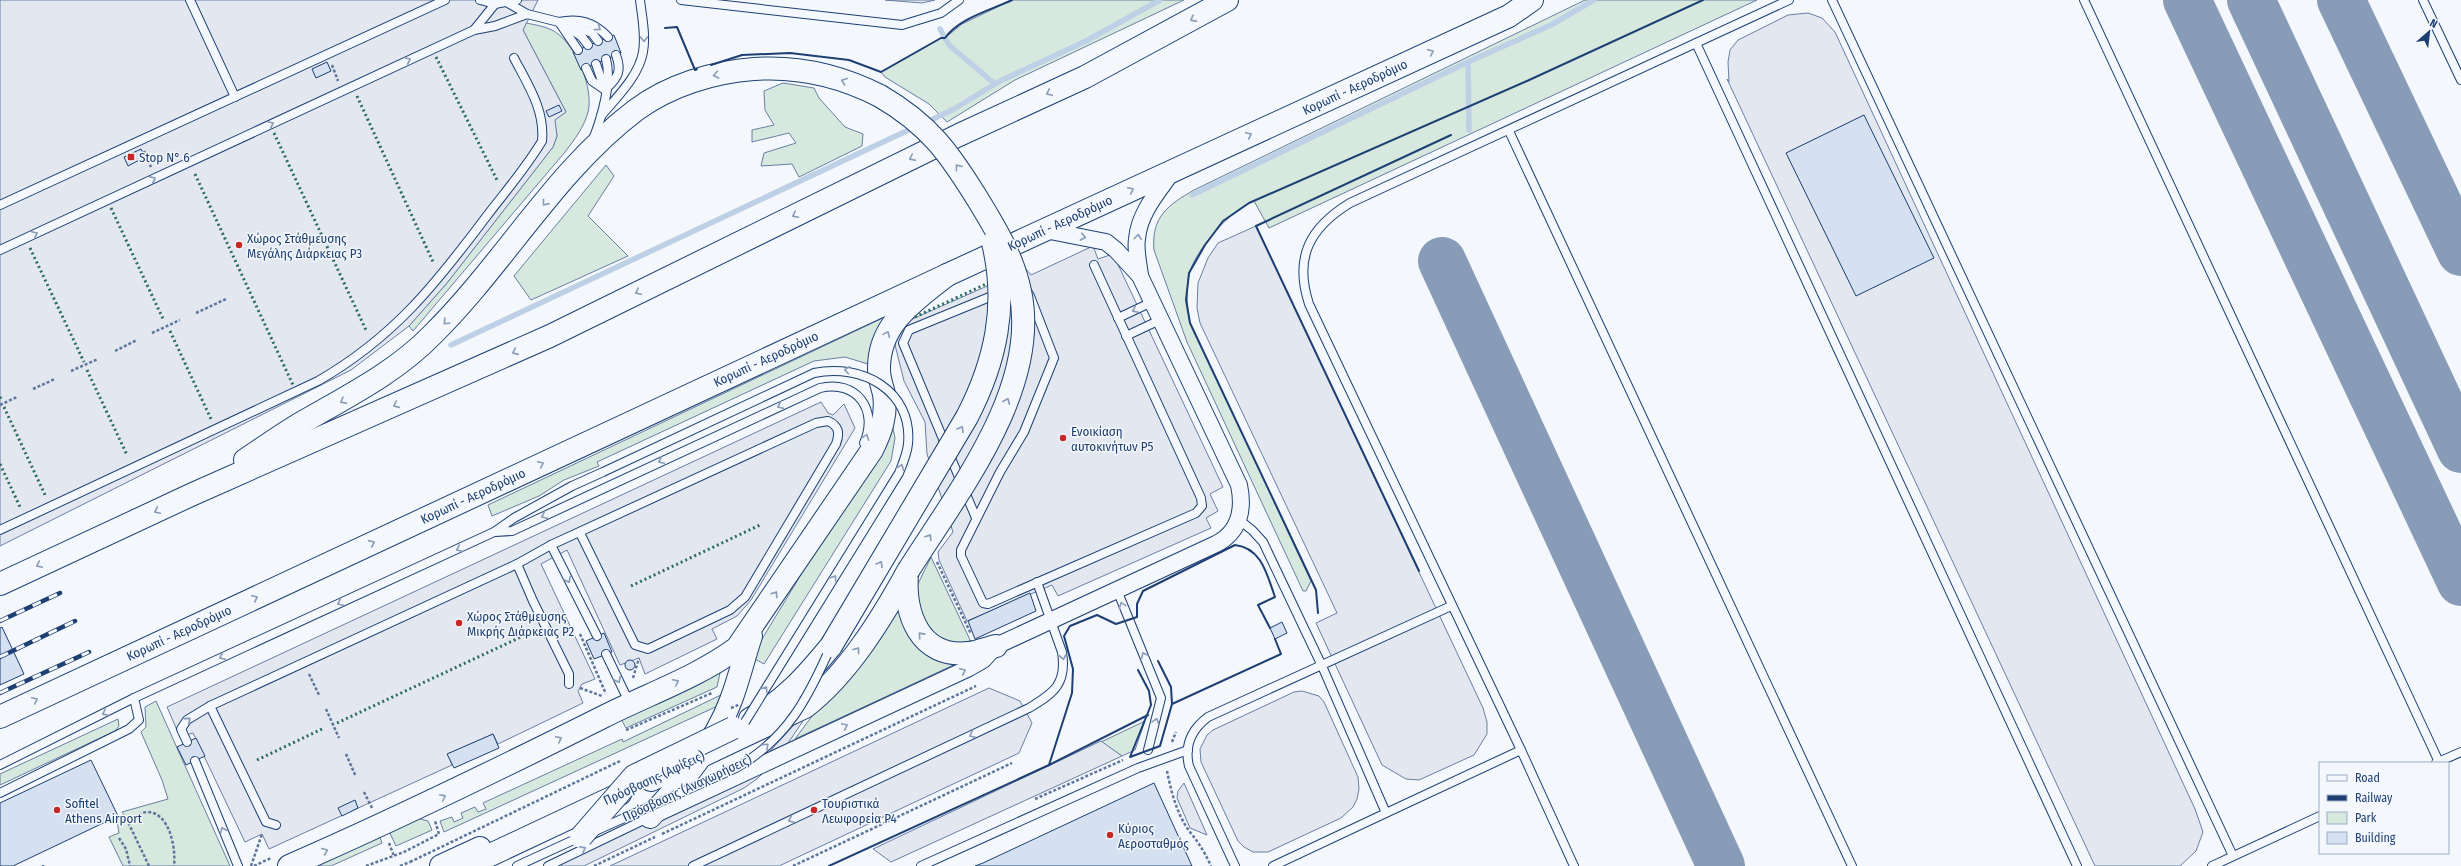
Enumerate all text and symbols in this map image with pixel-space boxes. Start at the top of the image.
north arrow [2409,12,2449,52]
one-way arrow [1190,14,1197,21]
text: N [2427,16,2439,31]
one-way arrow [594,23,601,30]
one-way arrow [639,36,648,42]
one-way arrow [1427,49,1434,57]
street label: Κορωπί - Αεροδρόμιο [1300,56,1410,118]
one-way arrow [404,57,412,65]
one-way arrow [713,70,719,78]
one-way arrow [841,77,848,86]
one-way arrow [1046,88,1054,96]
one-way arrow [267,121,274,129]
one-way arrow [1246,132,1253,140]
place label: Stop N° 6 [139,150,190,165]
marker: Stop N° 6 [126,152,136,162]
one-way arrow [908,153,916,161]
one-way arrow [956,164,963,171]
one-way arrow [149,176,156,184]
one-way arrow [1127,187,1135,195]
street label: Κορωπί - Αεροδρόμιο [1005,192,1115,254]
one-way arrow [543,199,550,206]
one-way arrow [791,210,799,218]
one-way arrow [31,231,39,239]
place label: Χώρος Στάθμευσης Μεγάλης Διάρκειας P3 [247,231,362,261]
one-way arrow [1080,232,1087,240]
one-way arrow [1133,234,1142,240]
marker: Χώρος Στάθμευσης Μεγάλης Διάρκειας P3 [234,240,244,250]
one-way arrow [635,287,643,295]
one-way arrow [1131,305,1139,313]
one-way arrow [443,317,450,325]
street label: Κορωπί - Αεροδρόμιο [711,328,821,390]
one-way arrow [882,330,890,338]
one-way arrow [511,347,519,355]
one-way arrow [844,366,850,375]
one-way arrow [340,396,347,403]
one-way arrow [1003,397,1011,404]
one-way arrow [392,400,399,408]
one-way arrow [776,401,784,409]
place label: Ενοικίαση αυτοκινήτων P5 [1071,424,1153,454]
one-way arrow [956,425,963,433]
one-way arrow [861,433,869,440]
marker: Ενοικίαση αυτοκινήτων P5 [1058,433,1068,443]
one-way arrow [658,456,666,464]
one-way arrow [536,461,544,469]
one-way arrow [897,464,905,471]
street label: Κορωπί - Αεροδρόμιο [418,465,528,527]
one-way arrow [154,506,162,514]
one-way arrow [540,511,548,519]
one-way arrow [924,535,931,542]
one-way arrow [368,540,376,548]
one-way arrow [455,544,463,552]
one-way arrow [36,561,43,569]
one-way arrow [875,561,882,568]
one-way arrow [564,576,571,583]
one-way arrow [829,576,836,583]
one-way arrow [771,591,778,598]
one-way arrow [250,595,258,603]
one-way arrow [337,598,345,606]
one-way arrow [1119,601,1127,608]
street label: Κορωπί - Αεροδρόμιο [124,602,234,664]
place label: Χώρος Στάθμευσης Μικρής Διάρκειας P2 [467,609,575,639]
marker: Χώρος Στάθμευσης Μικρής Διάρκειας P2 [454,618,464,628]
one-way arrow [918,632,926,640]
one-way arrow [853,647,860,654]
one-way arrow [1141,652,1149,660]
one-way arrow [219,653,226,661]
one-way arrow [1058,654,1066,660]
one-way arrow [958,668,966,676]
one-way arrow [613,676,620,683]
one-way arrow [672,679,680,687]
one-way arrow [761,686,768,693]
one-way arrow [31,697,39,705]
one-way arrow [101,708,109,716]
one-way arrow [1151,717,1160,724]
one-way arrow [184,718,191,725]
one-way arrow [840,723,848,731]
one-way arrow [969,730,976,738]
one-way arrow [555,736,562,743]
one-way arrow [762,744,769,751]
street label: Πρόσβασης (Αφίξεις) [601,748,707,808]
street label: Πρόσβασης (Αναχωρήσεις) [620,751,754,825]
legend [2319,762,2449,854]
text: Road [2355,771,2380,785]
text: Railway [2355,791,2393,805]
one-way arrow [438,794,446,802]
place label: Sofitel Athens Airport [65,796,143,826]
place label: Τουριστικά Λεωφορεία P4 [822,796,897,826]
marker: Sofitel Athens Airport [52,805,62,815]
marker: Τουριστικά Λεωφορεία P4 [809,805,819,815]
text: Park [2355,811,2377,825]
one-way arrow [788,815,795,823]
place label: Κύριος Αεροσταθμός [1118,821,1189,851]
one-way arrow [220,826,228,833]
marker: Κύριος Αεροσταθμός [1105,830,1115,840]
text: Building [2355,831,2396,845]
one-way arrow [579,846,587,854]
one-way arrow [321,847,328,855]

